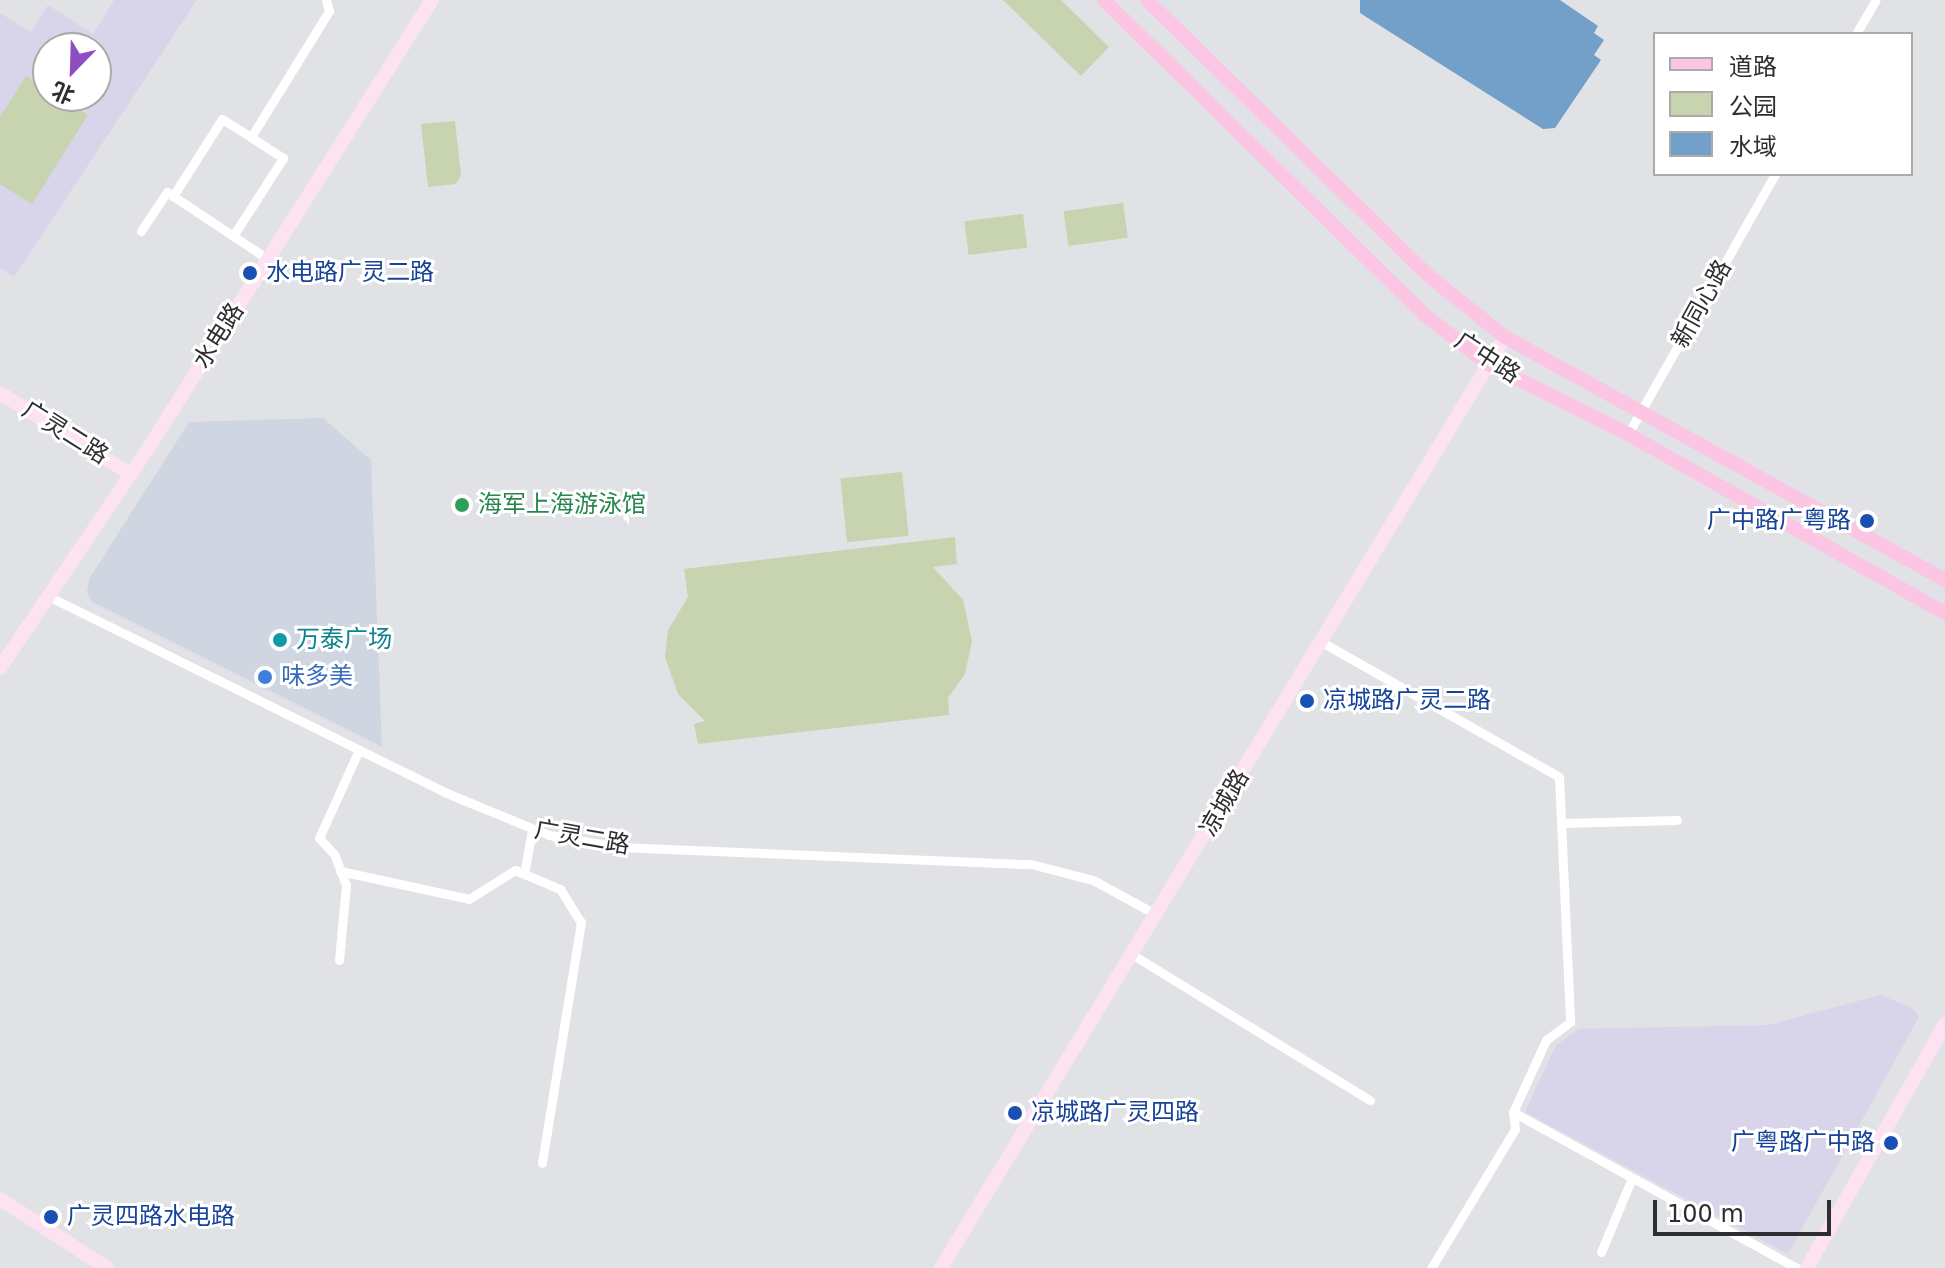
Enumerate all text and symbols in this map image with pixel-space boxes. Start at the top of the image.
north arrow [32,32,112,112]
legend [1653,32,1913,176]
text: 道路 [1729,53,1777,81]
text: 北 [48,77,78,109]
text: 公园 [1729,93,1777,121]
text: 水域 [1729,133,1777,161]
street label: 新同心路 [1666,255,1738,353]
place label: 水电路广灵二路 [266,259,434,287]
marker: 水电路广灵二路 [241,264,259,282]
street label: 水电路 [188,298,250,374]
street label: 广中路 [1449,326,1525,390]
street label: 广灵二路 [17,395,113,471]
place label: 海军上海游泳馆 [478,491,646,519]
marker: 海军上海游泳馆 [453,496,471,514]
place label: 广中路广粤路 [1707,507,1851,535]
marker: 广中路广粤路 [1858,512,1876,530]
place label: 万泰广场 [296,626,392,654]
marker: 万泰广场 [271,631,289,649]
place label: 味多美 [281,663,353,691]
marker: 味多美 [256,668,274,686]
place label: 凉城路广灵二路 [1323,687,1491,715]
marker: 凉城路广灵二路 [1298,692,1316,710]
street label: 凉城路 [1195,765,1255,841]
street label: 广灵二路 [532,815,632,861]
place label: 凉城路广灵四路 [1031,1099,1199,1127]
marker: 凉城路广灵四路 [1006,1104,1024,1122]
place label: 广粤路广中路 [1731,1129,1875,1157]
marker: 广粤路广中路 [1882,1134,1900,1152]
scale bar [1657,1184,1835,1234]
text: 100 m [1667,1200,1744,1228]
place label: 广灵四路水电路 [67,1203,235,1231]
marker: 广灵四路水电路 [42,1208,60,1226]

